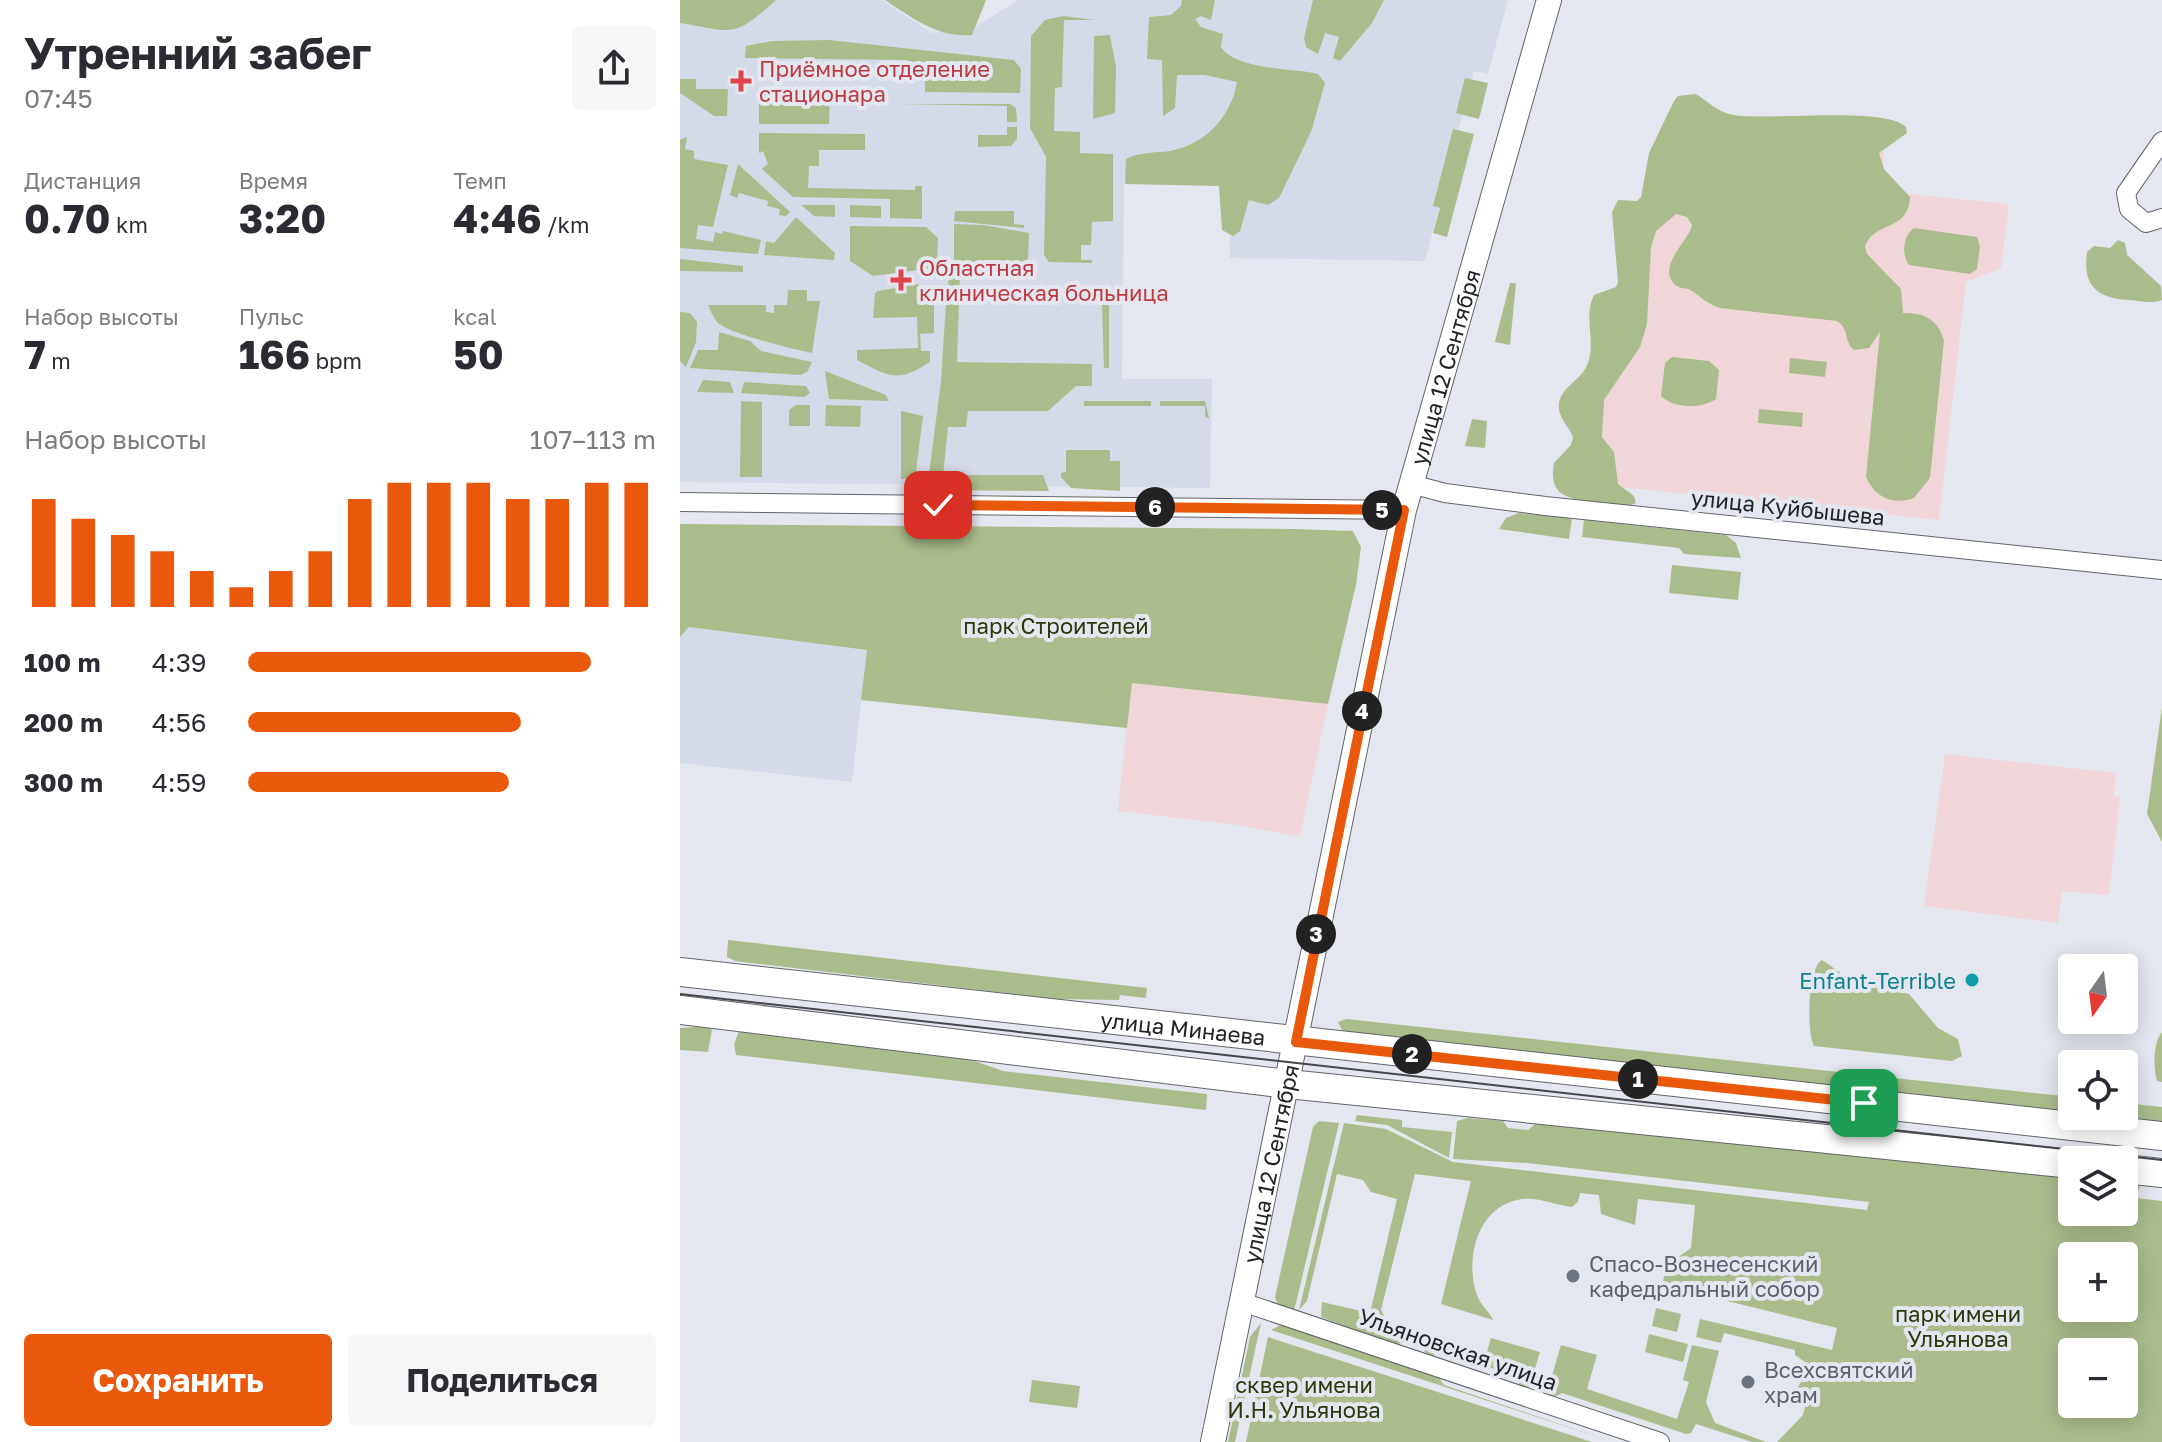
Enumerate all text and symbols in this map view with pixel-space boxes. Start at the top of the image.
text: Утренний забег [24,26,371,79]
button: share [572,26,656,110]
place label: Приёмное отделение стационара [759,55,990,107]
marker: Приёмное отделение стационара [730,70,752,92]
text: 07:45 [24,83,93,114]
text: Дистанция [24,167,141,194]
text: Время [239,167,308,194]
text: Темп [453,167,507,194]
text: 0.70 [24,194,111,242]
text: 3:20 [239,194,326,242]
text: 4:46 [453,194,542,242]
text: km [111,211,148,238]
text: /km [542,211,590,238]
place label: Областная клиническая больница [919,254,1169,306]
street label: улица 12 Сентября [1404,266,1485,468]
marker: Областная клиническая больница [890,269,912,291]
text: Набор высоты [24,303,179,330]
text: Пульс [239,303,304,330]
text: kcal [453,303,497,330]
text: 7 [24,330,46,378]
text: 166 [239,330,310,378]
text: 50 [453,330,504,378]
text: m [46,347,71,374]
text: bpm [310,347,362,374]
text: Набор высоты [24,424,207,455]
text: 107–113 m [530,424,656,455]
pin [904,471,972,539]
icon: check [916,483,960,527]
street label: улица Куйбышева [1690,483,1886,531]
pin: 6 [1135,487,1175,527]
pin: 5 [1362,490,1402,530]
text: 6 [1148,493,1162,520]
text: 5 [1375,496,1389,523]
park label: парк Строителей [963,612,1149,639]
text: 100 m [24,647,100,678]
text: 4:39 [152,647,207,678]
pin: 4 [1342,691,1382,731]
text: 4 [1355,697,1369,724]
text: 200 m [24,707,103,738]
text: 4:56 [152,707,206,738]
text: 300 m [24,767,103,798]
text: 4:59 [152,767,206,798]
pin: 3 [1296,914,1336,954]
text: 3 [1309,920,1323,947]
north arrow [2058,954,2138,1034]
map controls [2058,954,2138,1418]
place label: Enfant-Terrible [1799,967,1956,994]
marker: Enfant-Terrible [1963,971,1981,989]
street label: улица Минаева [1099,1005,1267,1050]
pin: 2 [1392,1034,1432,1074]
text: 2 [1405,1040,1419,1067]
button: locate [2058,1050,2138,1130]
pin: 1 [1618,1059,1658,1099]
street label: улица 12 Сентября [1236,1062,1304,1266]
text: 1 [1632,1065,1644,1092]
pin [1830,1069,1898,1137]
icon: arrive [1842,1081,1886,1125]
button: layers [2058,1146,2138,1226]
button: + [2058,1242,2138,1322]
place label: Спасо-Вознесенский кафедральный собор [1589,1250,1820,1302]
marker: Спасо-Вознесенский кафедральный собор [1564,1267,1582,1285]
park label: парк имени Ульянова [1895,1300,2021,1352]
street label: Ульяновская улица [1355,1302,1561,1396]
button: Сохранить [24,1334,332,1426]
button: Поделиться [348,1334,656,1426]
button: − [2058,1338,2138,1418]
place label: Всехсвятский храм [1764,1356,1914,1408]
park label: сквер имени И.Н. Ульянова [1227,1371,1381,1423]
marker: Всехсвятский храм [1739,1373,1757,1391]

